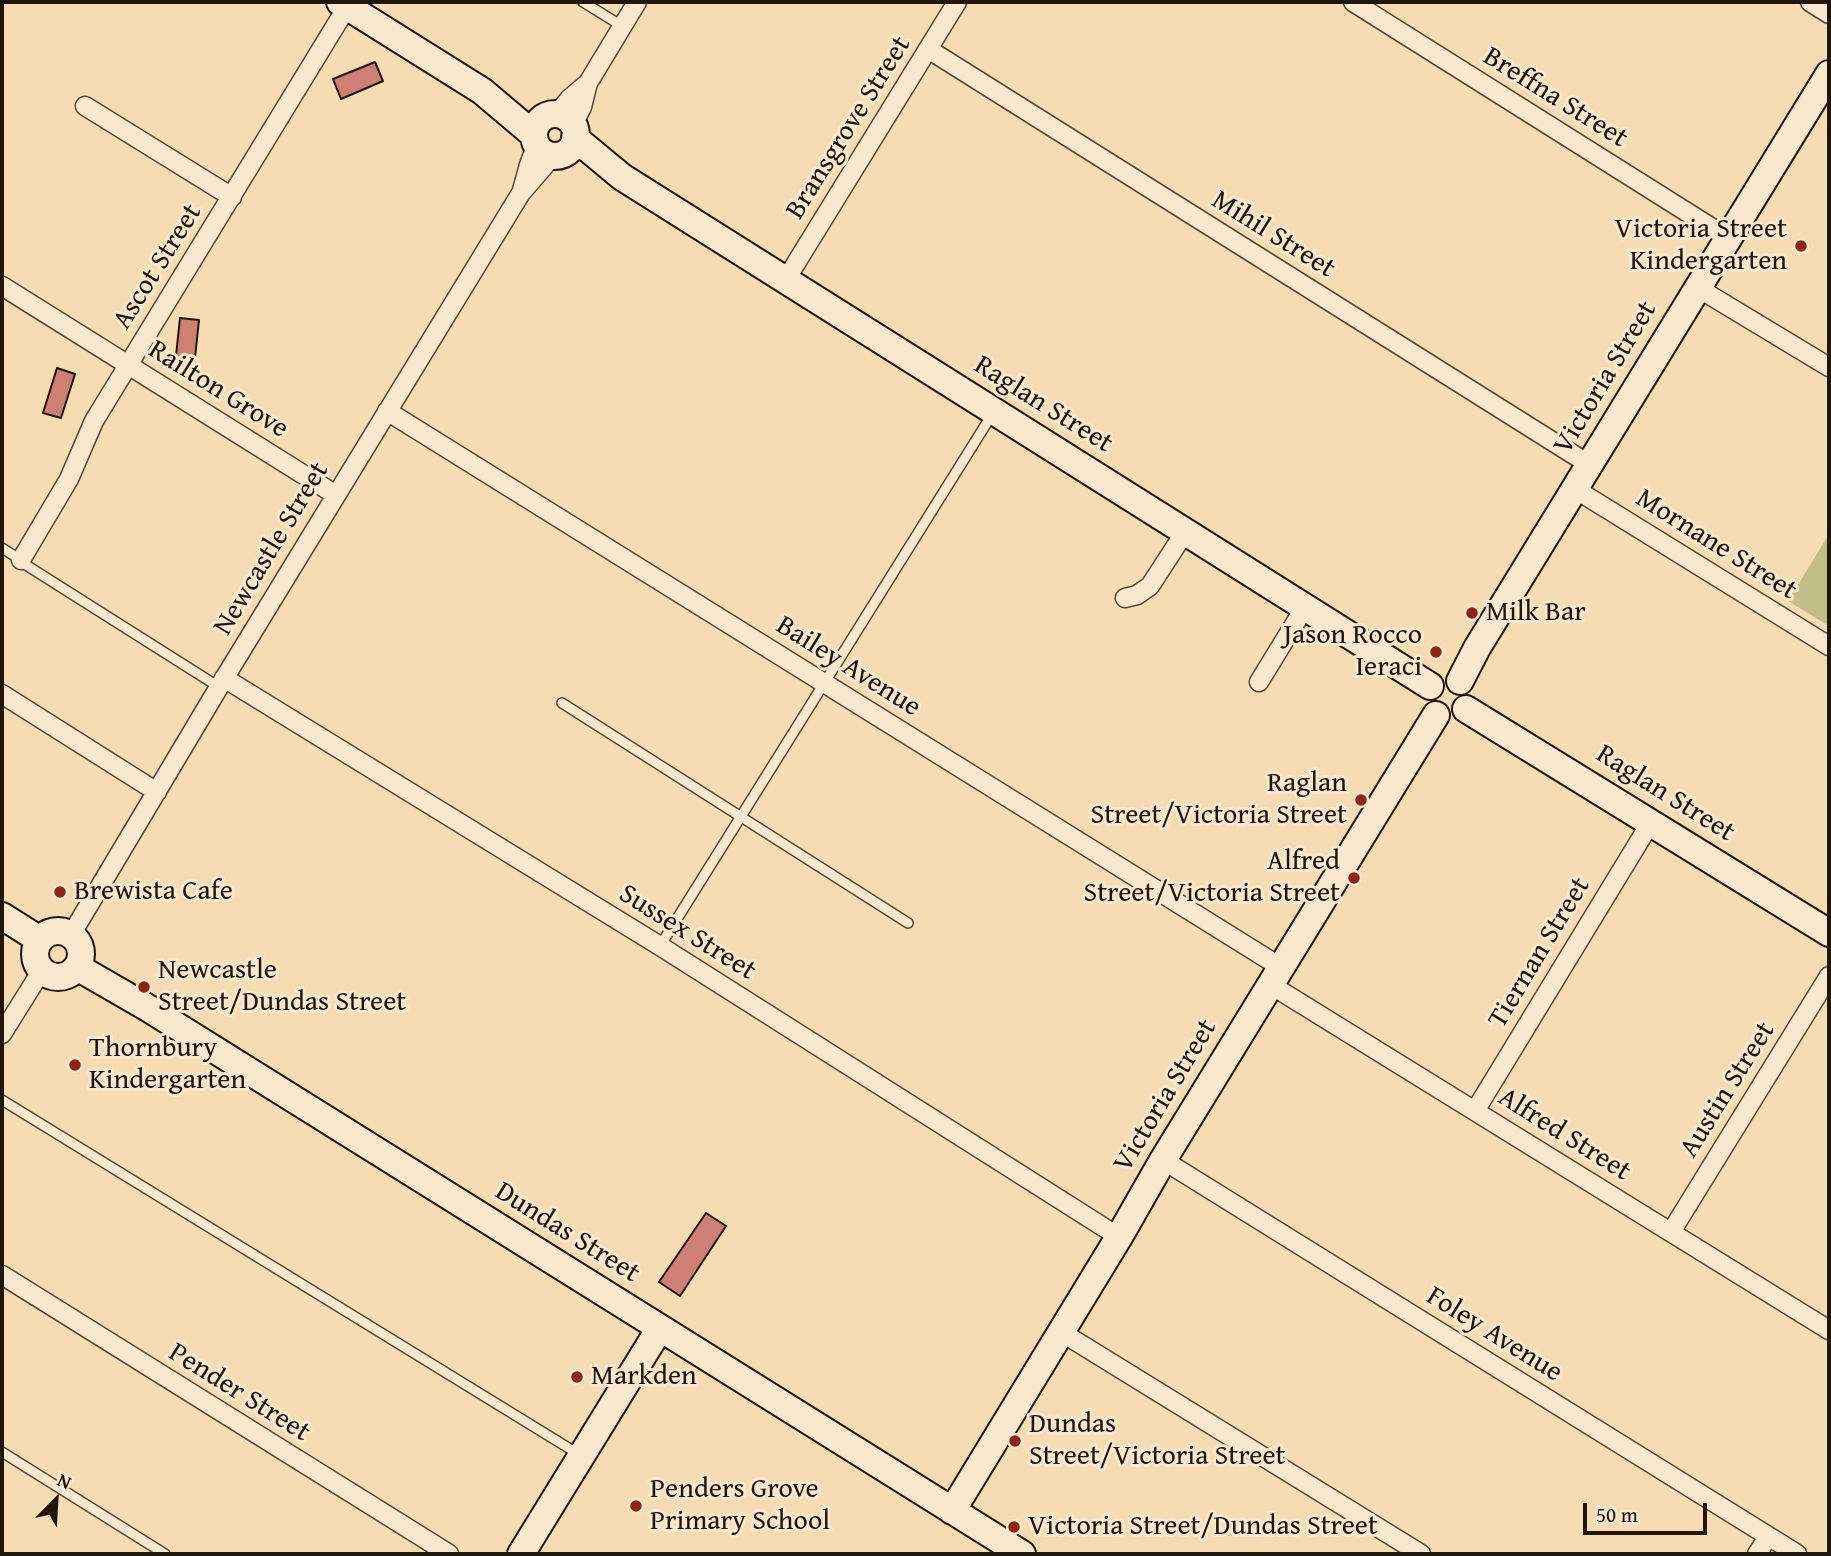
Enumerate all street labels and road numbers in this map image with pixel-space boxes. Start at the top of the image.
street label: Bransgrove Street [779,30,919,226]
street label: Breffna Street [1477,40,1633,156]
street label: Mihil Street [1205,184,1341,286]
street label: Ascot Street [106,198,210,336]
street label: Victoria Street [1547,295,1665,461]
street label: Railton Grove [142,334,294,446]
street label: Raglan Street [967,349,1119,461]
street label: Newcastle Street [207,456,337,642]
street label: Mornane Street [1629,482,1803,608]
street label: Bailey Avenue [770,609,926,725]
street label: Raglan Street [1589,738,1741,850]
street label: Tiernan Street [1482,872,1598,1034]
street label: Sussex Street [612,878,762,988]
street label: Victoria Street [1107,1013,1225,1179]
street label: Austin Street [1673,1016,1783,1164]
street label: Alfred Street [1491,1081,1637,1189]
street label: Dundas Street [488,1175,646,1291]
street label: Foley Avenue [1420,1280,1568,1390]
street label: Pender Street [162,1336,316,1450]

